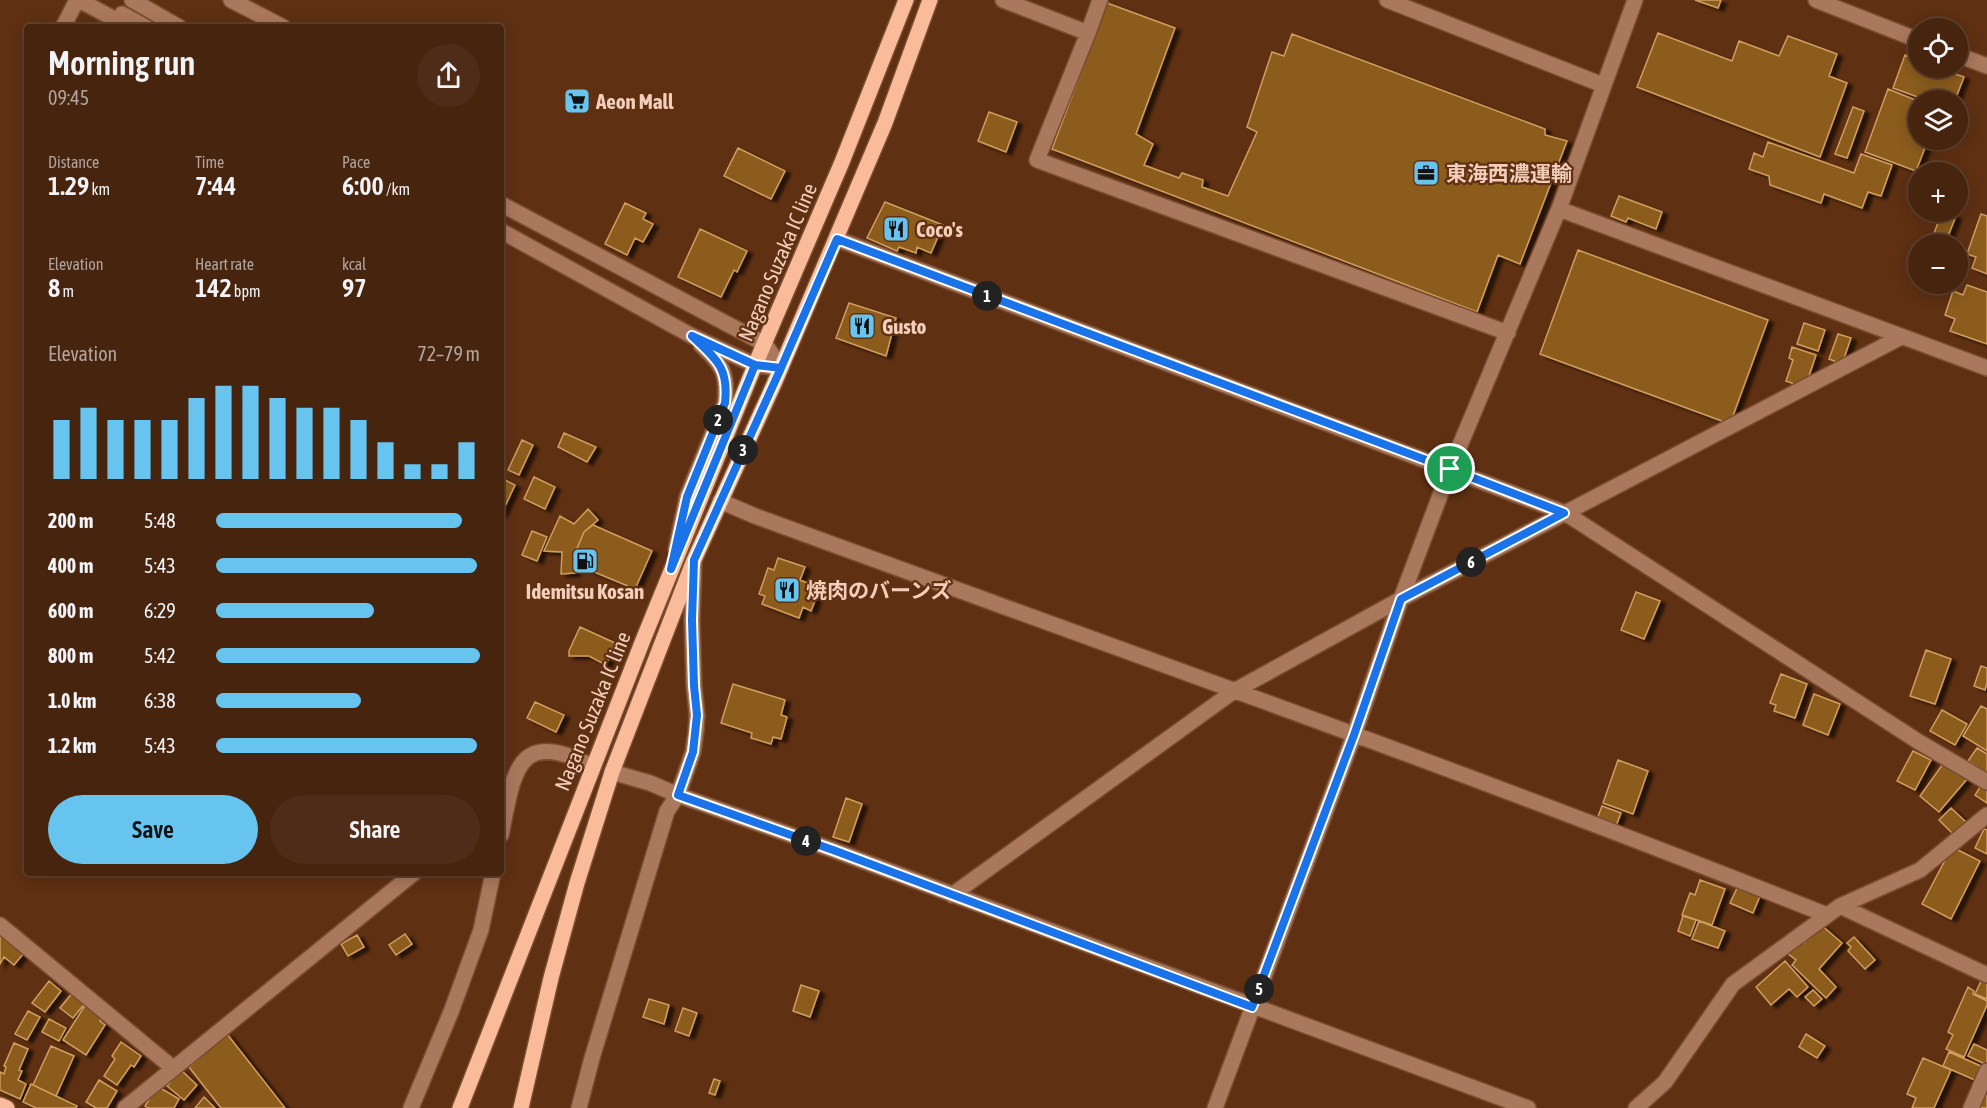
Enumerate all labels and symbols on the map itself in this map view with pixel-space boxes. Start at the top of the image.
supermarket icon: Aeon Mall [562,86,592,116]
place label: Aeon Mall [595,89,674,113]
office icon: 東海西濃運輸 [1411,158,1441,188]
place label: 東海西濃運輸 [1446,161,1572,185]
street label: Nagano Suzaka IC line [733,179,821,345]
restaurant icon: Coco's [881,214,911,244]
place label: Coco's [916,217,964,241]
pin: 1 [972,281,1002,311]
restaurant icon: Gusto [847,311,877,341]
place label: Gusto [882,314,927,338]
pin: 2 [703,405,733,435]
pin: 3 [728,435,758,465]
pin [1424,443,1475,494]
fuel station icon: Idemitsu Kosan [570,546,600,576]
pin: 6 [1456,547,1486,577]
restaurant icon: 焼肉のバーンズ [772,575,802,605]
place label: 焼肉のバーンズ [806,578,952,602]
place label: Idemitsu Kosan [526,579,644,603]
street label: Nagano Suzaka IC line [549,628,635,794]
pin: 4 [791,826,821,856]
pin: 5 [1244,974,1274,1004]

